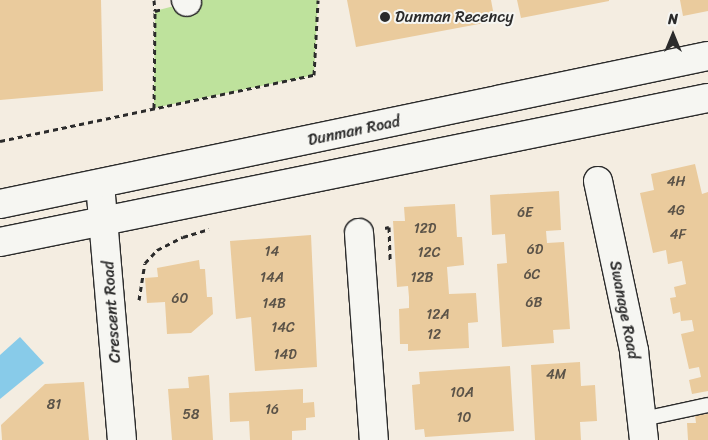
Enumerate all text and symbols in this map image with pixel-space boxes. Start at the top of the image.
place label: Dunman Recency [395,7,514,27]
text: N [668,7,678,32]
north arrow [648,10,698,60]
marker: Dunman Recency [379,11,391,23]
street label: Dunman Road [306,112,402,150]
house number: 4H [667,174,685,190]
house number: 4G [667,203,685,219]
house number: 6E [517,205,533,221]
house number: 12D [414,221,436,237]
house number: 4F [670,227,686,243]
house number: 6D [527,242,543,258]
house number: 14 [265,244,279,260]
house number: 12C [418,245,440,261]
street label: Swanage Road [605,259,643,361]
street label: Crescent Road [99,260,125,364]
house number: 6C [524,267,540,283]
house number: 14A [260,270,284,286]
house number: 12B [411,270,433,286]
house number: 60 [172,291,188,307]
house number: 6B [526,295,542,311]
house number: 14B [262,296,286,312]
house number: 12A [426,307,450,323]
house number: 14C [271,320,295,336]
house number: 12 [427,327,441,343]
house number: 14D [273,347,297,363]
house number: 4M [546,367,566,383]
house number: 10A [450,385,474,401]
house number: 81 [47,397,61,413]
house number: 16 [265,402,279,418]
house number: 58 [183,407,199,423]
house number: 10 [457,410,471,426]

